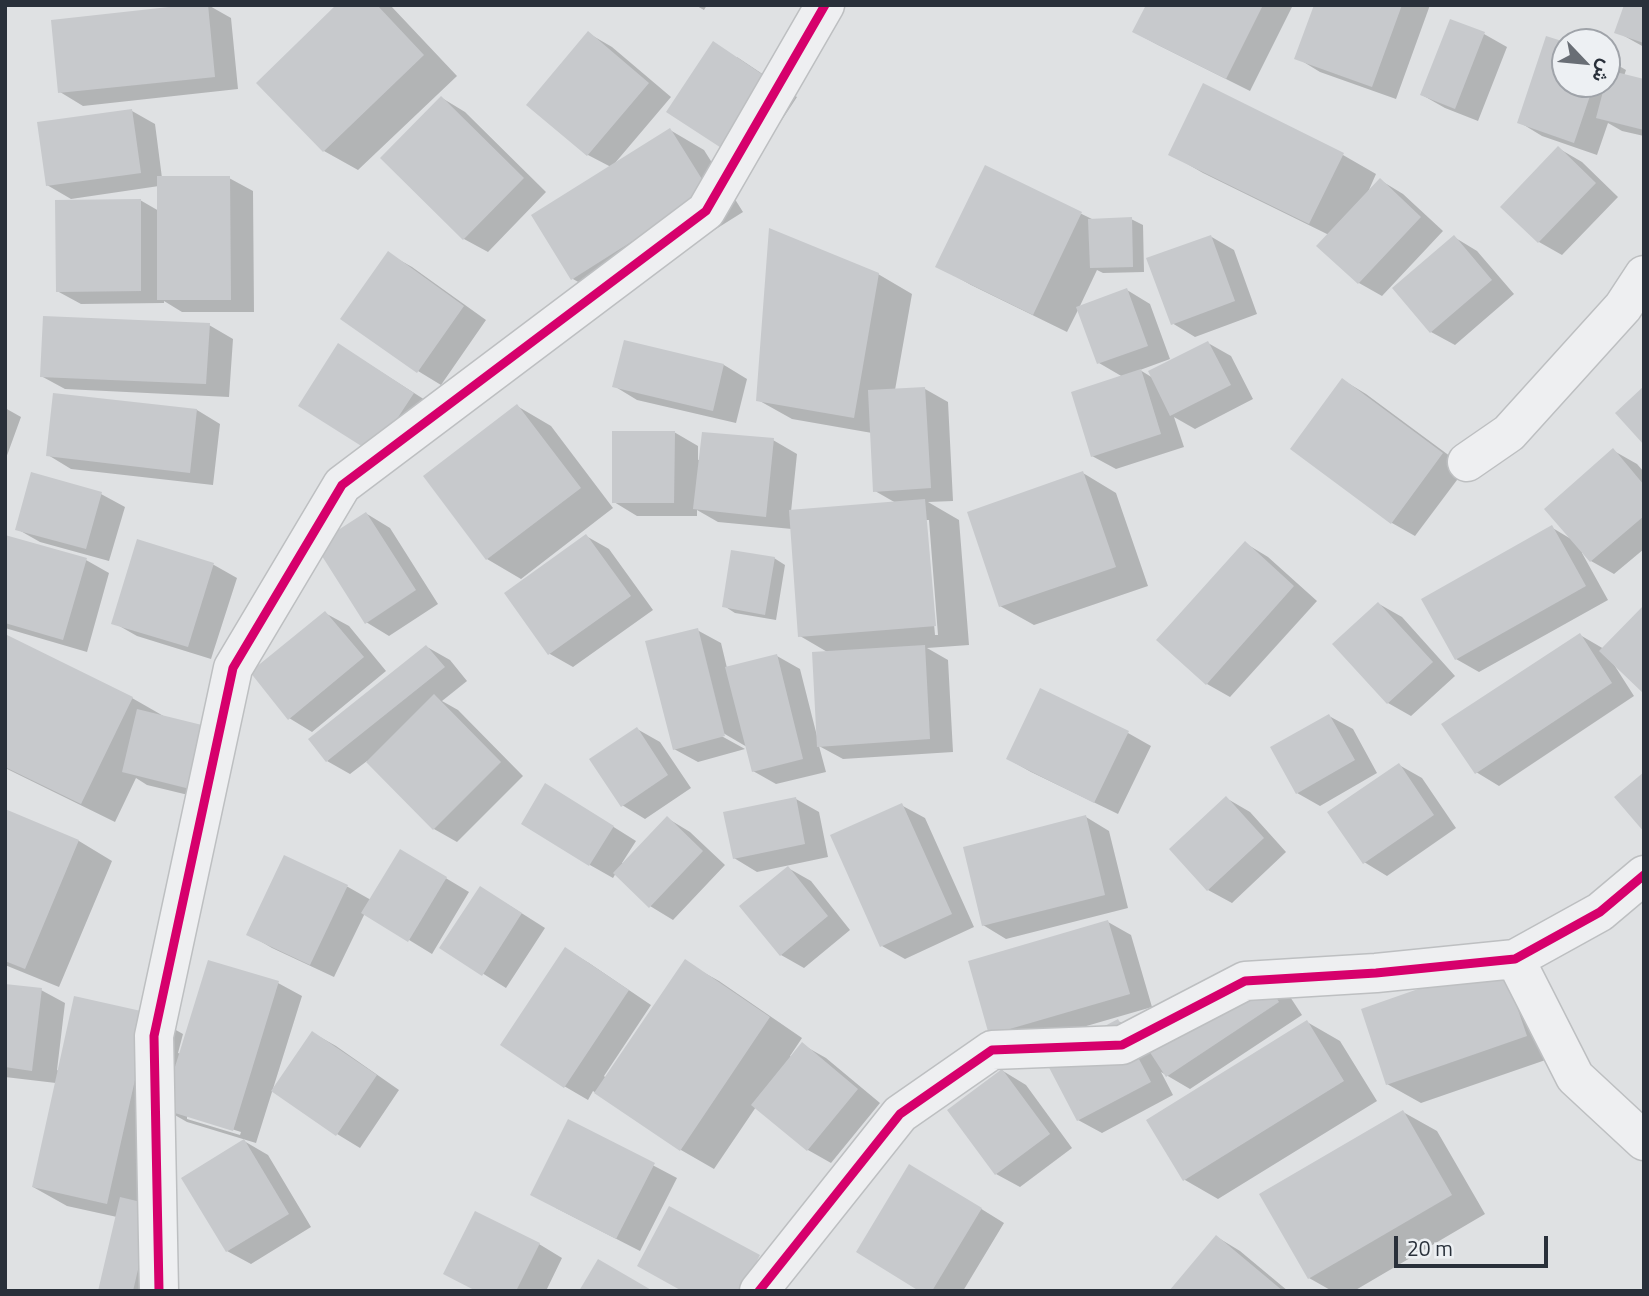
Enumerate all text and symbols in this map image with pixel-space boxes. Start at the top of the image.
north arrow [1551,28,1621,98]
text: ش [1585,55,1622,88]
scale bar [1397,1222,1551,1266]
text: 20 m [1407,1232,1453,1264]

